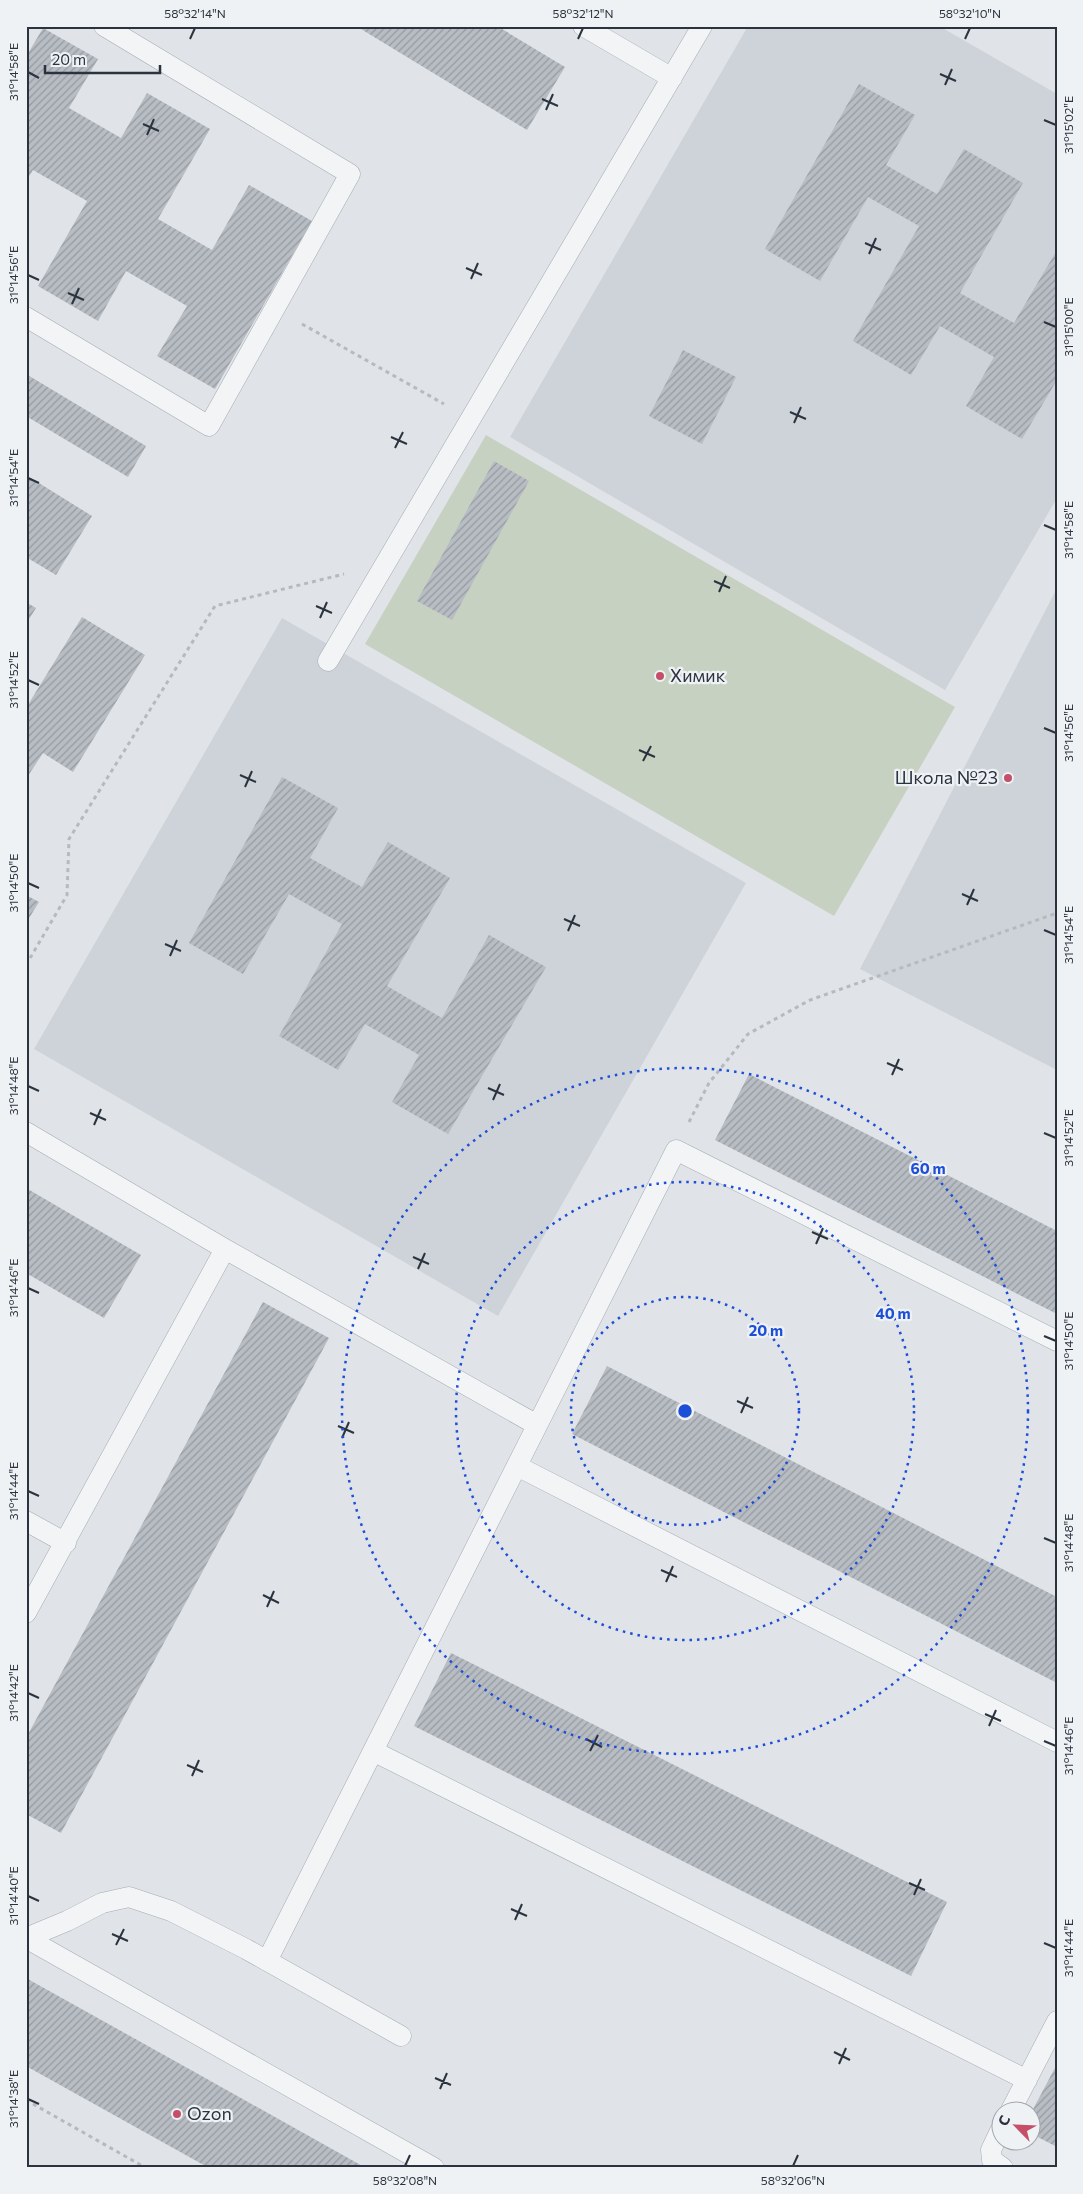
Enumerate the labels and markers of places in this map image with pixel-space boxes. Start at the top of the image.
place label: Химик [670,664,726,686]
marker: Химик [654,670,666,682]
place label: Школа №23 [895,766,998,788]
marker: Школа №23 [1002,772,1014,784]
centre of rings [676,1402,694,1420]
place label: Ozon [187,2102,232,2124]
marker: Ozon [171,2108,183,2120]

